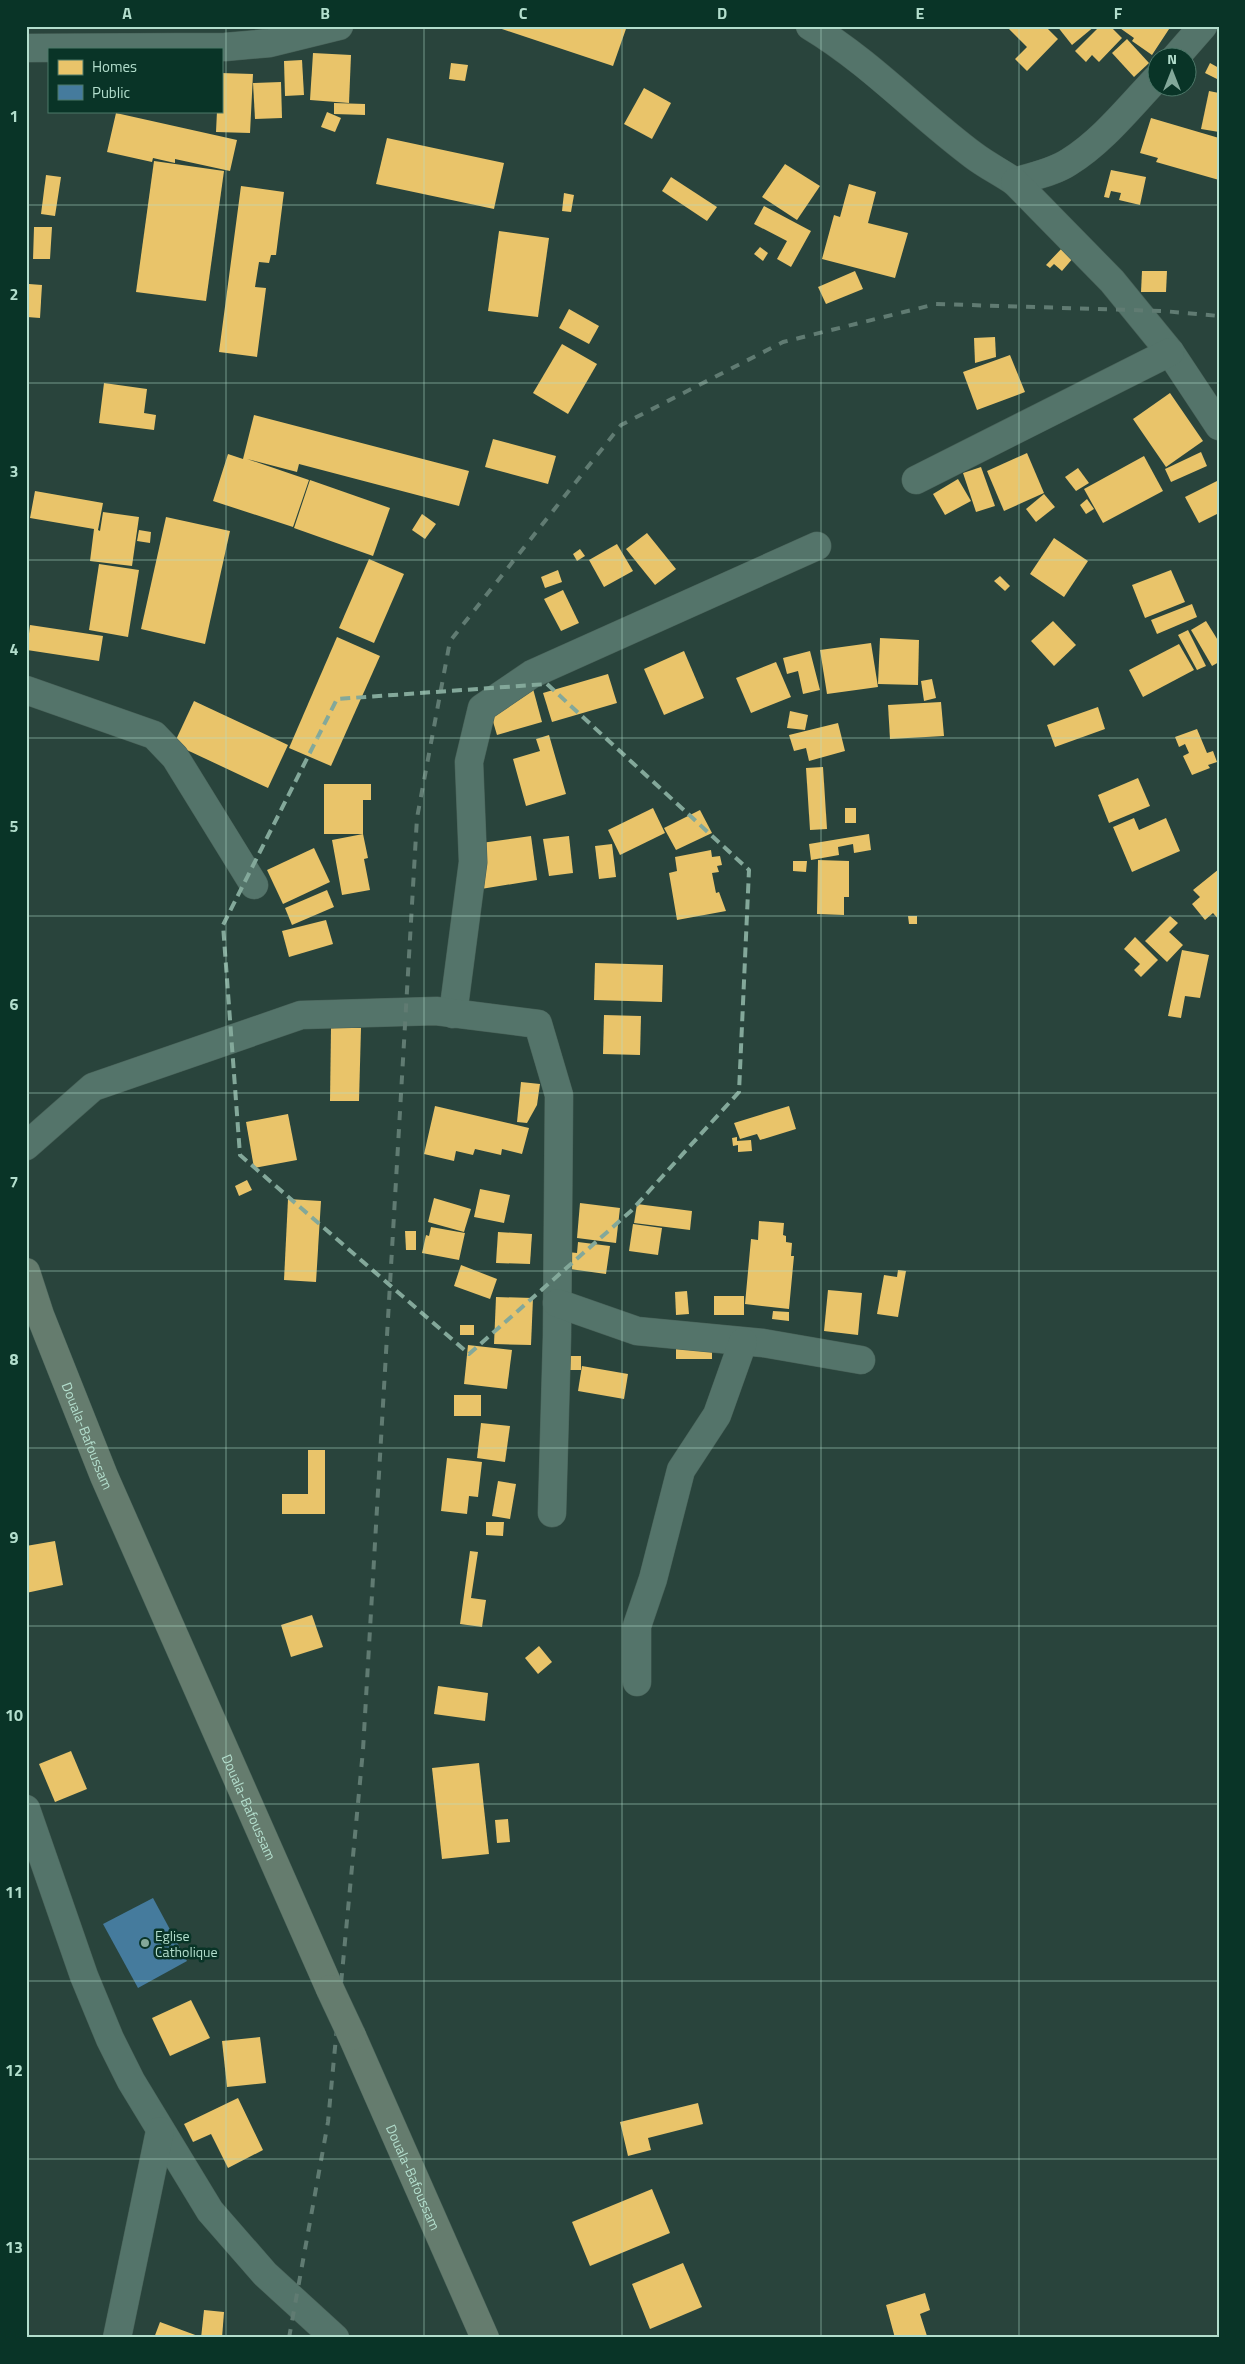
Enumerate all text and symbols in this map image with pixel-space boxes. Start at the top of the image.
text: A [122,1,132,25]
text: B [320,1,330,25]
text: C [519,1,528,25]
text: D [717,1,727,25]
text: E [916,1,925,25]
text: F [1114,1,1123,25]
legend [48,48,222,112]
north arrow [1148,48,1198,98]
text: N [1167,48,1177,69]
text: Homes [92,55,137,78]
text: Public [92,81,130,104]
text: 1 [10,104,18,128]
text: 2 [10,282,18,306]
text: 3 [10,459,18,483]
text: 4 [10,637,19,661]
text: 5 [10,814,19,838]
text: 6 [10,992,19,1016]
text: 7 [10,1170,18,1194]
text: 8 [10,1347,19,1371]
street label: Douala-Bafoussam [57,1379,119,1493]
text: 9 [10,1525,19,1549]
text: 10 [5,1703,23,1727]
street label: Douala-Bafoussam [217,1750,282,1863]
text: 11 [5,1880,23,1904]
place label: Eglise Catholique [155,1925,218,1962]
marker: Eglise Catholique [139,1937,151,1949]
text: 12 [5,2058,23,2082]
street label: Douala-Bafoussam [381,2121,447,2233]
text: 13 [5,2235,23,2259]

